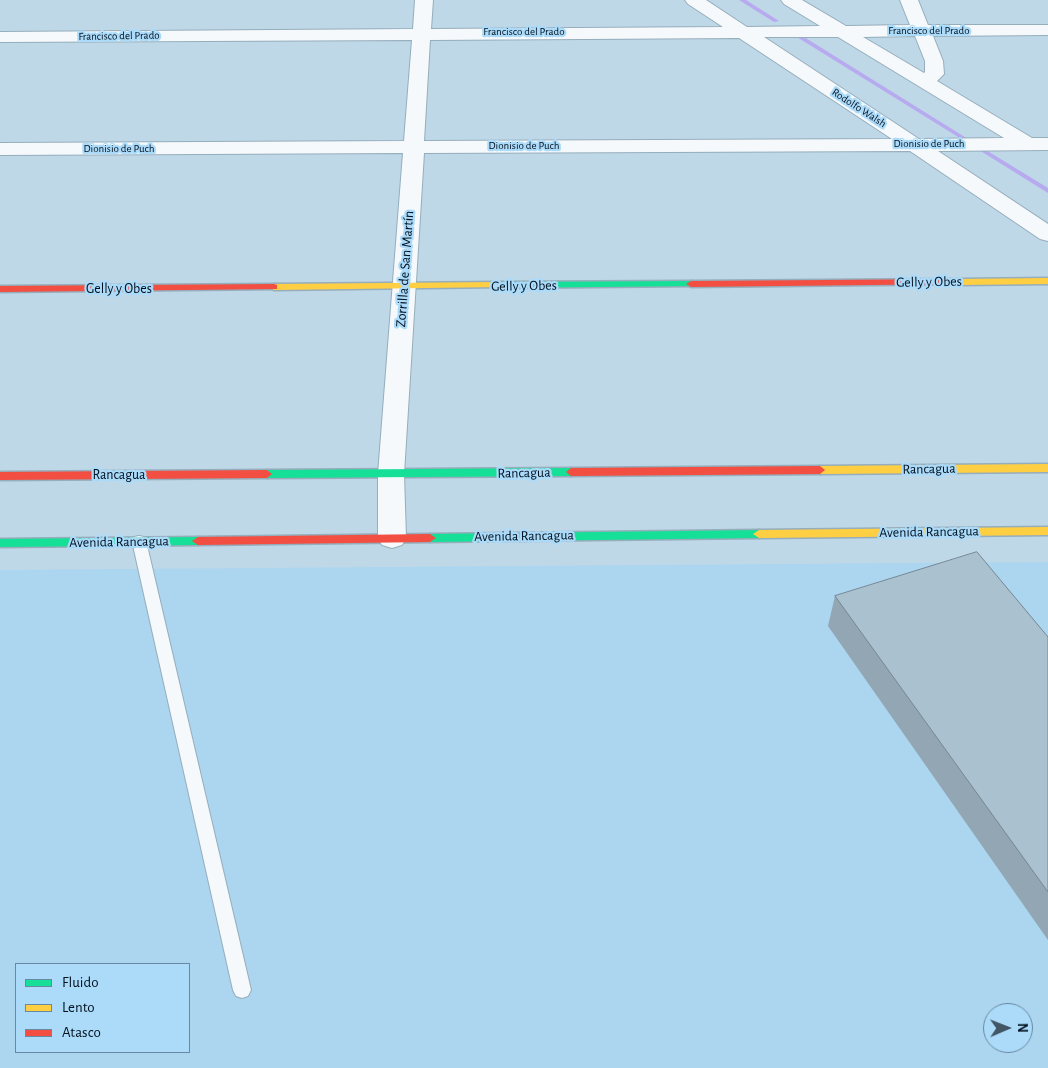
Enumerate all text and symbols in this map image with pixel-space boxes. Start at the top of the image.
street label: Francisco del Prado [888,24,970,38]
street label: Francisco del Prado [483,25,565,39]
street label: Francisco del Prado [78,29,160,43]
street label: Rodolfo Walsh [829,86,889,130]
street label: Dionisio de Puch [893,137,965,151]
street label: Dionisio de Puch [488,139,560,153]
street label: Dionisio de Puch [83,142,155,156]
street label: Zorrilla de San Martín [393,210,417,328]
street label: Gelly y Obes [896,273,962,291]
street label: Gelly y Obes [491,277,557,295]
street label: Gelly y Obes [86,281,152,297]
street label: Rancagua [902,460,956,478]
street label: Rancagua [497,464,551,482]
street label: Rancagua [92,467,146,483]
street label: Avenida Rancagua [879,523,979,541]
street label: Avenida Rancagua [474,527,574,545]
street label: Avenida Rancagua [69,533,169,551]
legend [15,963,190,1053]
text: Fluido [62,975,99,990]
text: Lento [62,1000,95,1015]
north arrow [983,1003,1033,1053]
text: N [1015,1023,1029,1033]
text: Atasco [62,1025,101,1040]

